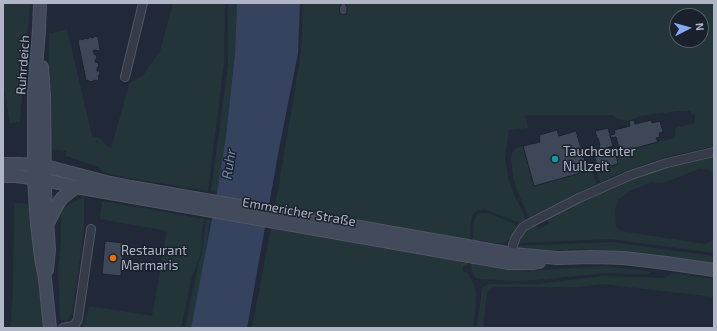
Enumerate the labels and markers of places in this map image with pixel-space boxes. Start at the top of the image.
place label: Tauchcenter Nullzeit [563,144,636,175]
marker: Tauchcenter Nullzeit [550,154,560,164]
place label: Restaurant Marmaris [121,243,187,274]
marker: Restaurant Marmaris [108,253,118,263]

